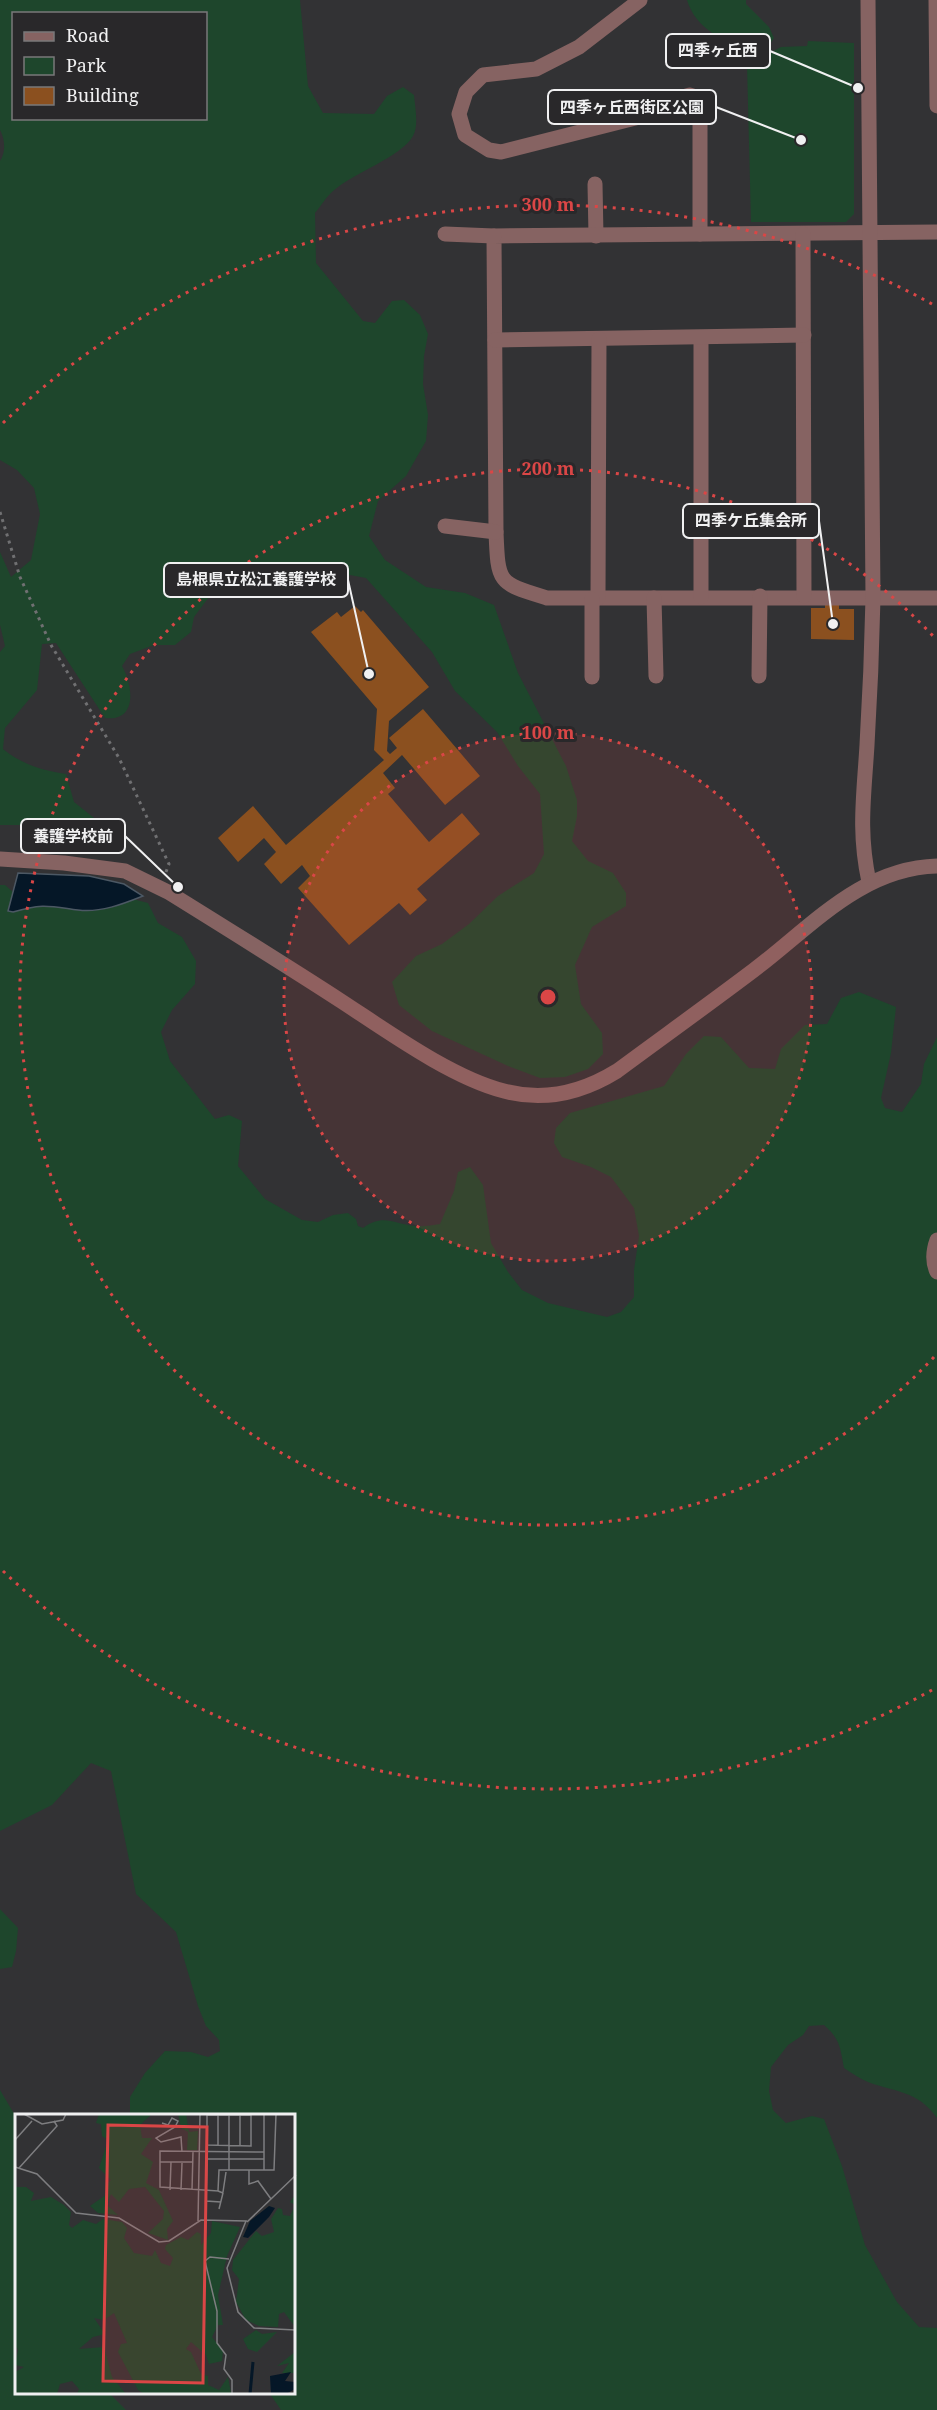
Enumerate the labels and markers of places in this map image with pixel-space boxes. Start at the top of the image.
callout: 四季ヶ丘西 [666,34,770,68]
callout: 四季ヶ丘西街区公園 [548,90,716,124]
callout: 四季ケ丘集会所 [683,504,819,538]
callout: 島根県立松江養護学校 [164,563,348,597]
callout: 養護学校前 [21,819,125,853]
centre of rings [538,987,558,1007]

